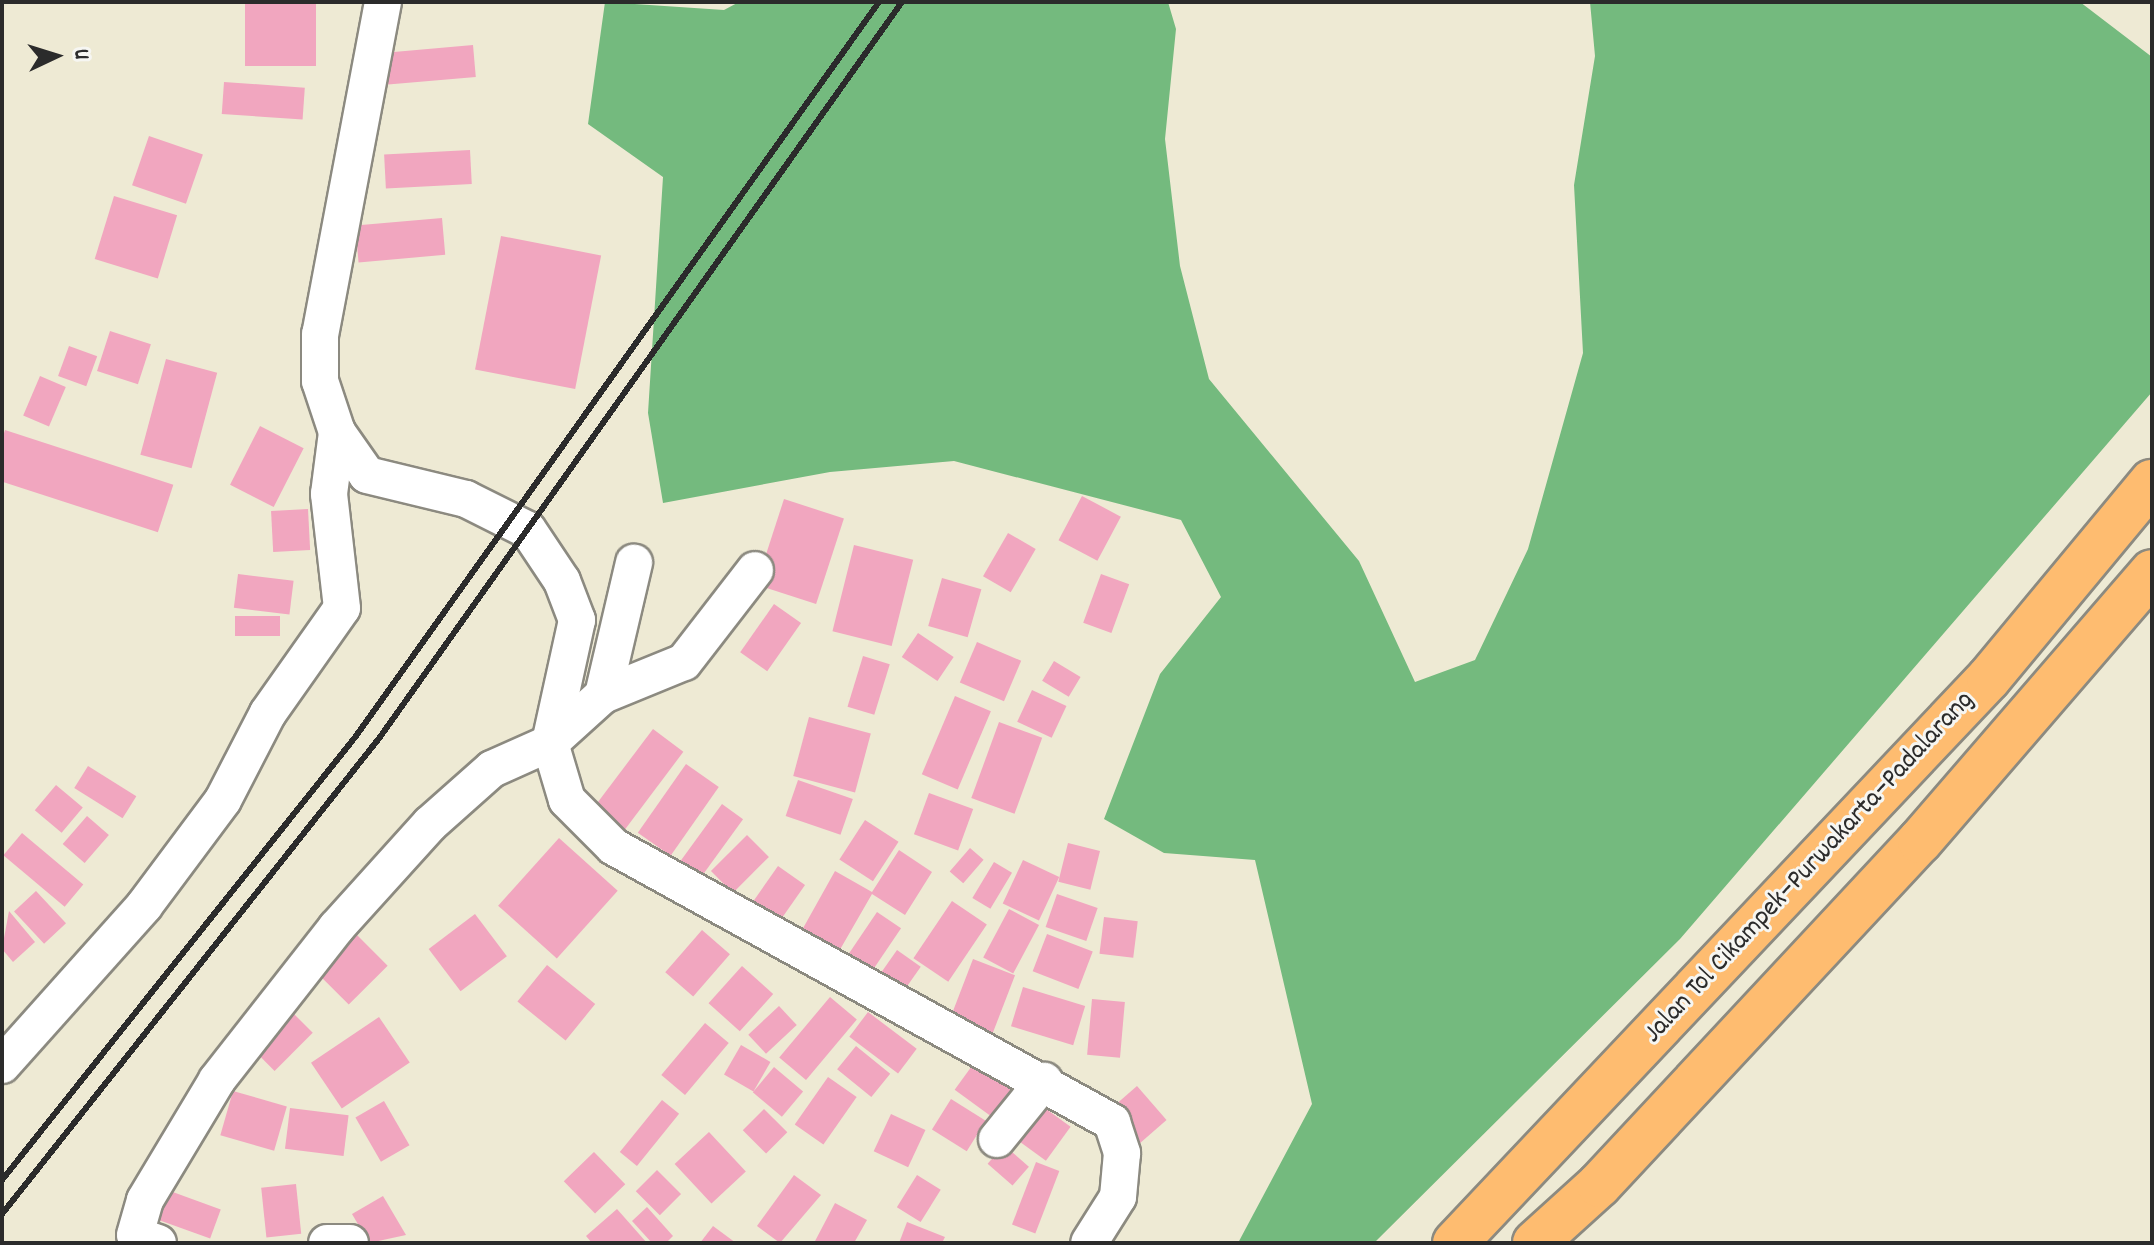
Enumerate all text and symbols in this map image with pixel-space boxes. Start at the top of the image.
north arrow [16,16,96,96]
text: U [65,48,96,61]
street label: Jalan Tol Cikampek–Purwakarta–Padalarang [1638,685,1982,1051]

